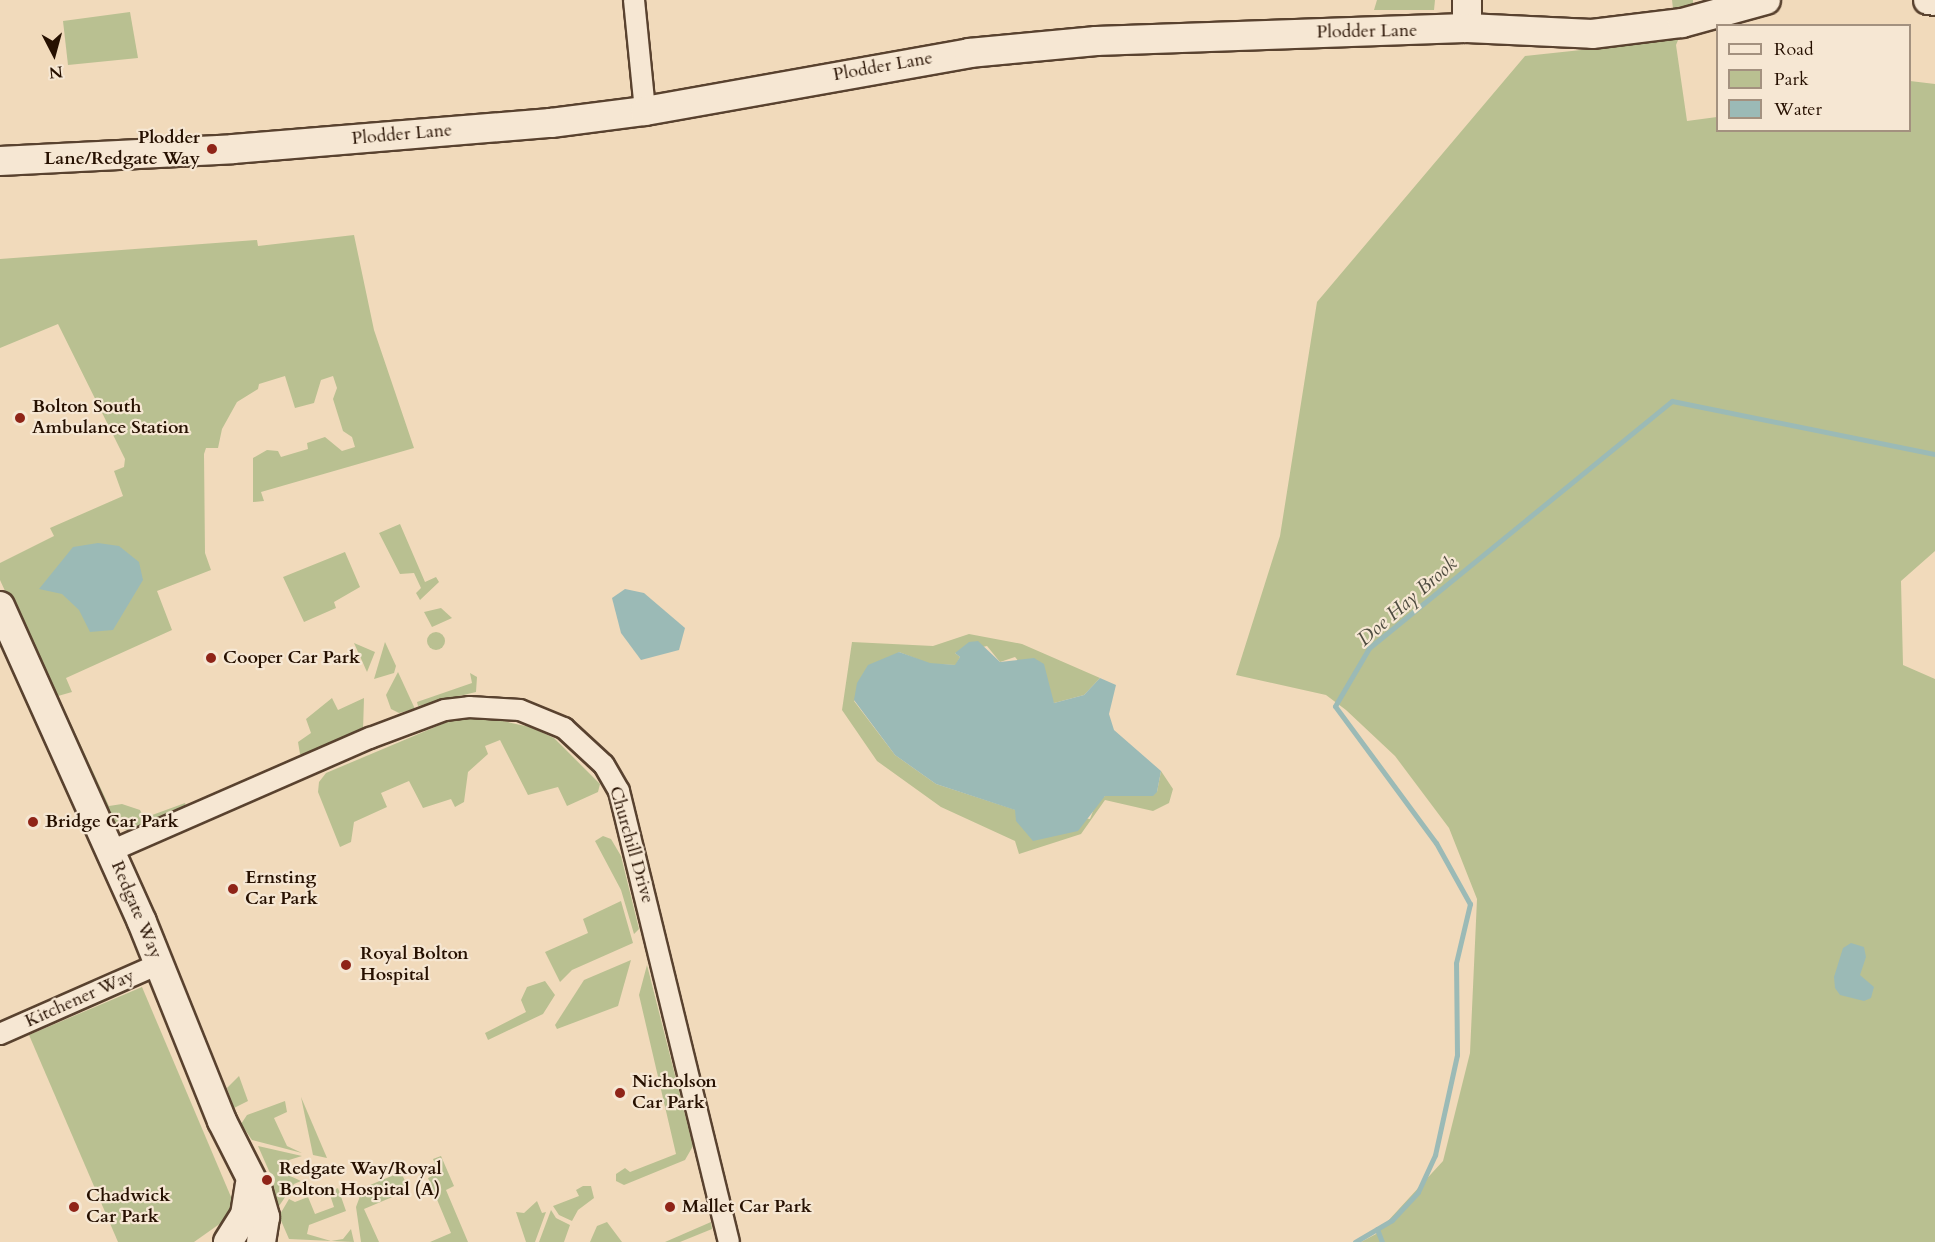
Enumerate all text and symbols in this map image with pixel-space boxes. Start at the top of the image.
street label: Plodder Lane [1316,20,1418,44]
north arrow [24,24,84,84]
legend [1716,24,1911,132]
text: Road [1774,37,1814,62]
street label: Plodder Lane [832,48,934,86]
text: N [48,60,64,84]
text: Park [1774,67,1809,92]
text: Water [1774,97,1822,122]
street label: Plodder Lane [351,120,453,150]
place label: Plodder Lane/Redgate Way [44,128,200,170]
marker: Plodder Lane/Redgate Way [205,142,219,156]
place label: Bolton South Ambulance Station [32,397,189,440]
marker: Bolton South Ambulance Station [13,411,27,425]
water label: Doe Hay Brook [1352,551,1462,651]
place label: Cooper Car Park [223,647,360,669]
marker: Cooper Car Park [204,651,218,665]
street label: Churchill Drive [604,784,658,906]
place label: Bridge Car Park [45,811,179,833]
marker: Bridge Car Park [26,815,40,829]
street label: Redgate Way [106,858,166,962]
place label: Ernsting Car Park [245,868,318,910]
marker: Ernsting Car Park [226,882,240,896]
place label: Royal Bolton Hospital [360,944,469,986]
marker: Royal Bolton Hospital [337,956,355,974]
street label: Kitchener Way [22,965,138,1033]
place label: Nicholson Car Park [632,1072,717,1114]
marker: Nicholson Car Park [613,1086,627,1100]
place label: Redgate Way/Royal Bolton Hospital (A) [279,1159,442,1202]
marker: Redgate Way/Royal Bolton Hospital (A) [260,1173,274,1187]
place label: Chadwick Car Park [86,1186,170,1228]
place label: Mallet Car Park [682,1196,812,1218]
marker: Chadwick Car Park [67,1200,81,1214]
marker: Mallet Car Park [663,1200,677,1214]

